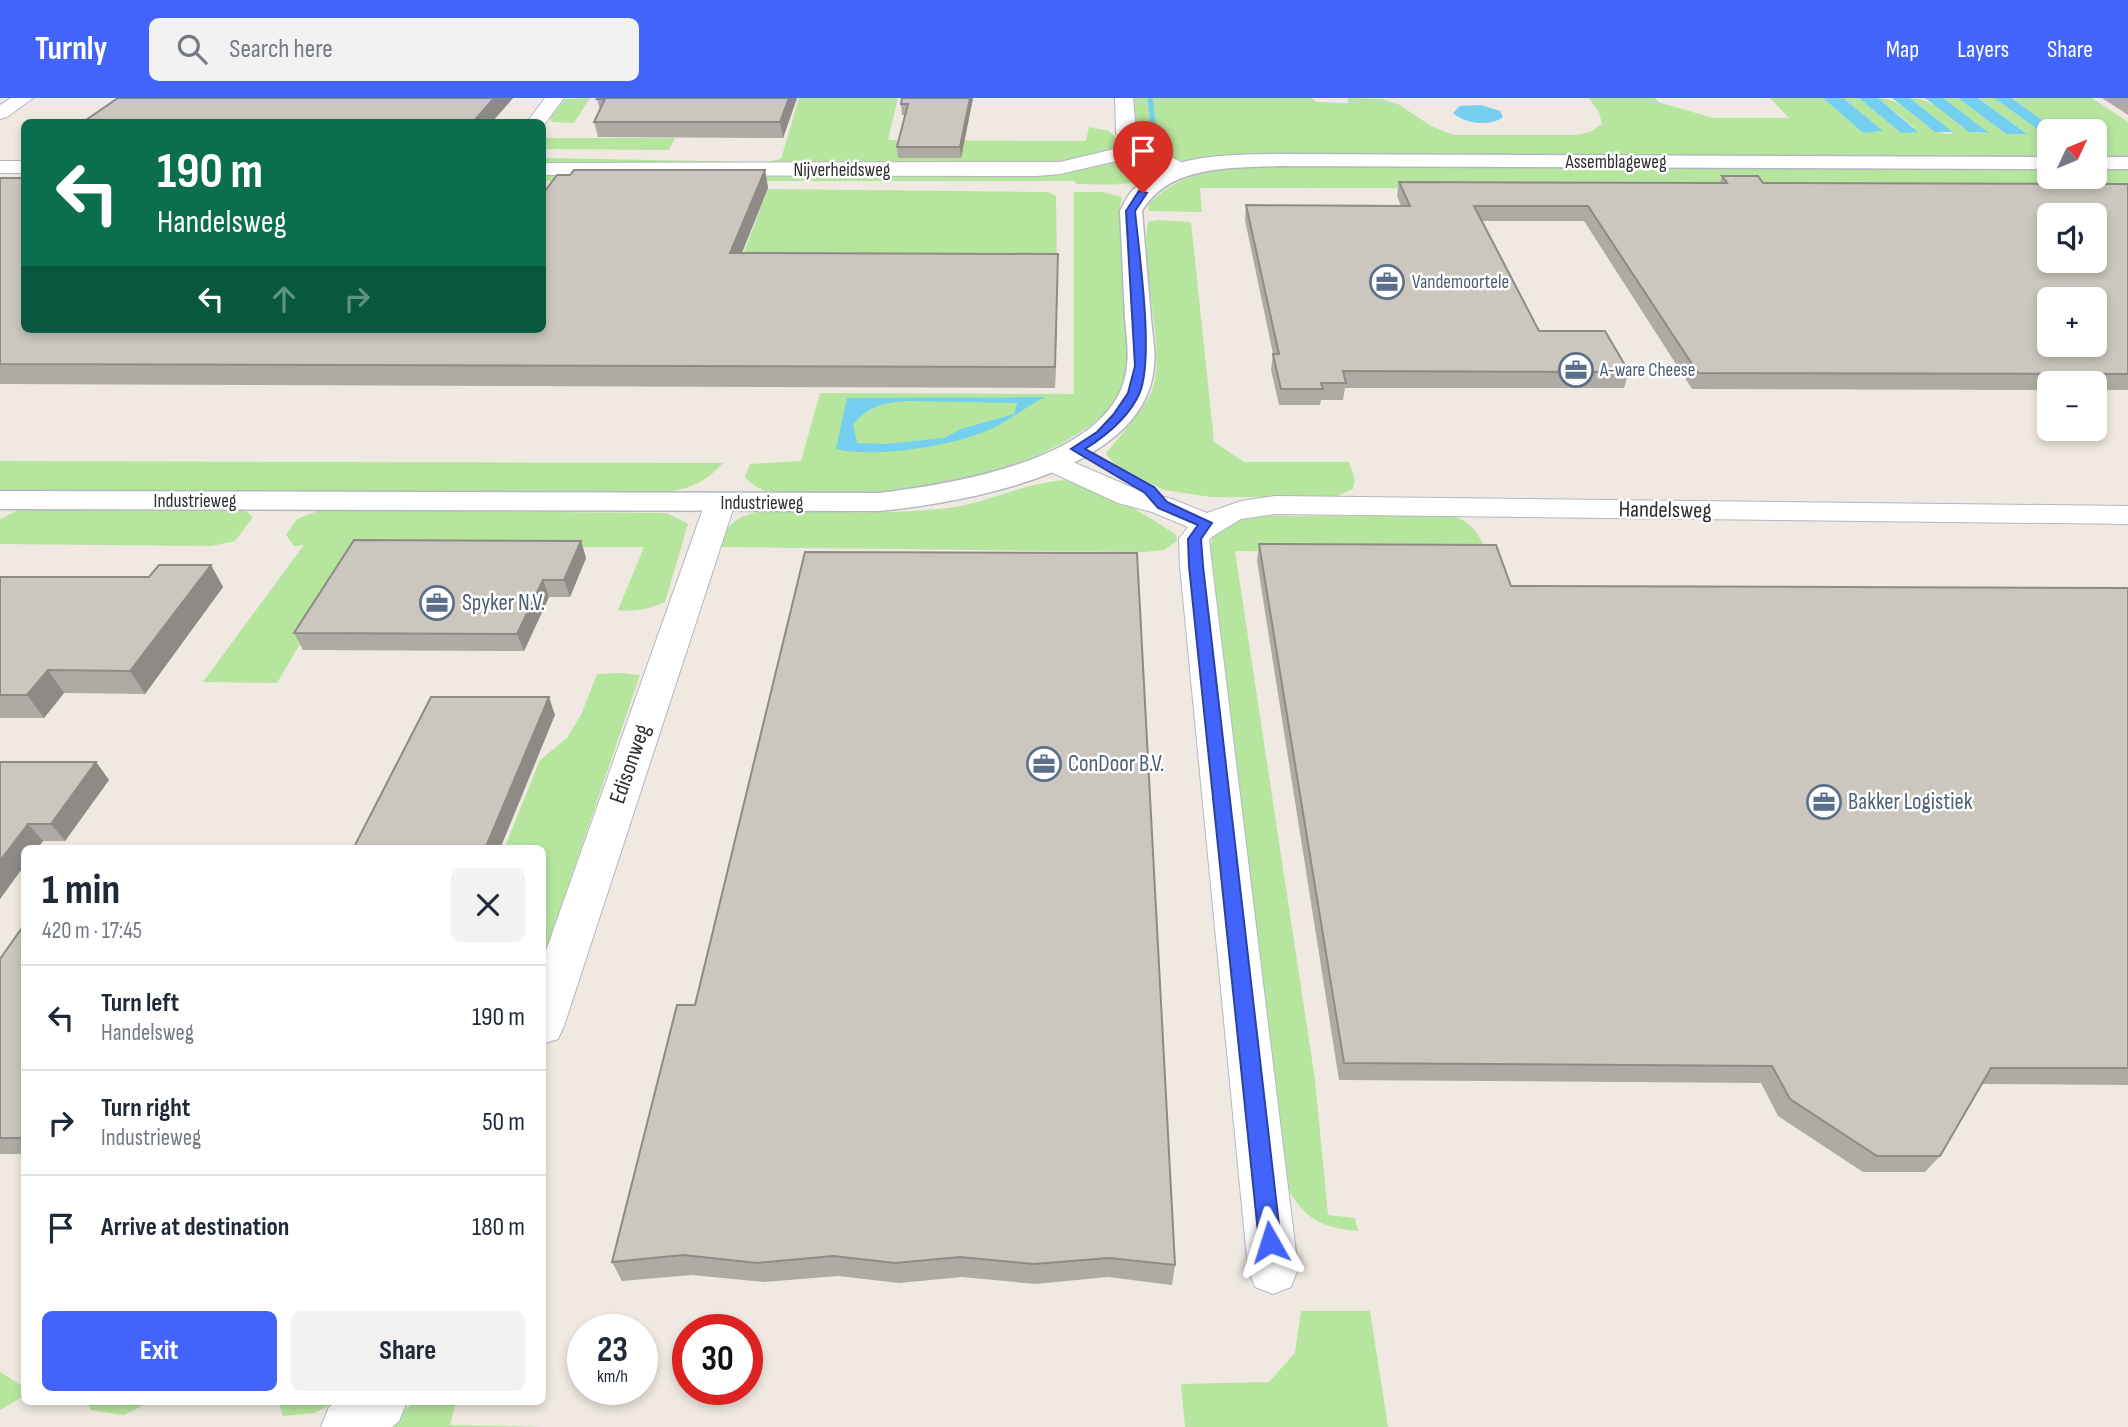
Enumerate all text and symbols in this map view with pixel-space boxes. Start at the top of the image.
search box [149,18,639,81]
text: Turnly [35,29,107,69]
icon: search [173,30,211,68]
text: Search here [229,34,333,65]
text: Map [1886,35,1919,64]
text: Layers [1957,35,2009,64]
text: Share [2047,35,2093,64]
north arrow [2037,119,2107,189]
map controls [2037,119,2107,441]
pin [1113,121,1173,193]
icon: arrive [1124,132,1162,170]
text: 190 m [157,143,263,202]
icon: left [42,147,133,238]
street label: Assemblageweg [1564,151,1667,174]
street label: Nijverheidsweg [794,159,891,182]
text: Handelsweg [157,203,286,242]
button: sound [2037,203,2107,273]
office icon: Vandemoortele [1368,263,1406,301]
place label: Vandemoortele [1412,271,1509,294]
icon: left [192,280,230,318]
icon: ahead [265,280,303,318]
icon: right [338,280,376,318]
button: + [2037,287,2107,357]
office icon: A-ware Cheese [1557,351,1595,389]
place label: A-ware Cheese [1599,359,1695,382]
button: − [2037,371,2107,441]
street label: Industrieweg [154,490,237,513]
street label: Industrieweg [721,492,804,515]
street label: Handelsweg [1618,495,1712,525]
office icon: Spyker N.V. [418,584,456,622]
place label: Spyker N.V. [462,589,545,617]
street label: Edisonweg [603,721,657,807]
office icon: ConDoor B.V. [1025,745,1063,783]
place label: ConDoor B.V. [1068,750,1164,778]
office icon: Bakker Logistiek [1805,783,1843,821]
place label: Bakker Logistiek [1848,788,1973,816]
text: 1 min [42,865,120,916]
button: close [451,868,525,942]
text: 420 m · 17:45 [42,917,142,945]
text: Turn left [101,988,179,1019]
icon: left [42,999,80,1037]
text: 190 m [472,1002,525,1033]
text: Handelsweg [101,1019,194,1047]
text: Turn right [101,1093,190,1124]
icon: right [42,1104,80,1142]
text: 50 m [482,1107,525,1138]
text: Industrieweg [101,1124,201,1152]
position arrow [1233,1205,1307,1279]
icon: arrive [42,1209,80,1247]
text: Arrive at destination [101,1212,289,1243]
text: 180 m [472,1212,525,1243]
button: Exit [42,1311,277,1391]
button: Share [291,1311,525,1391]
speed limit sign: 30 [672,1314,763,1405]
text: 23 [597,1329,628,1372]
text: km/h [597,1366,628,1387]

